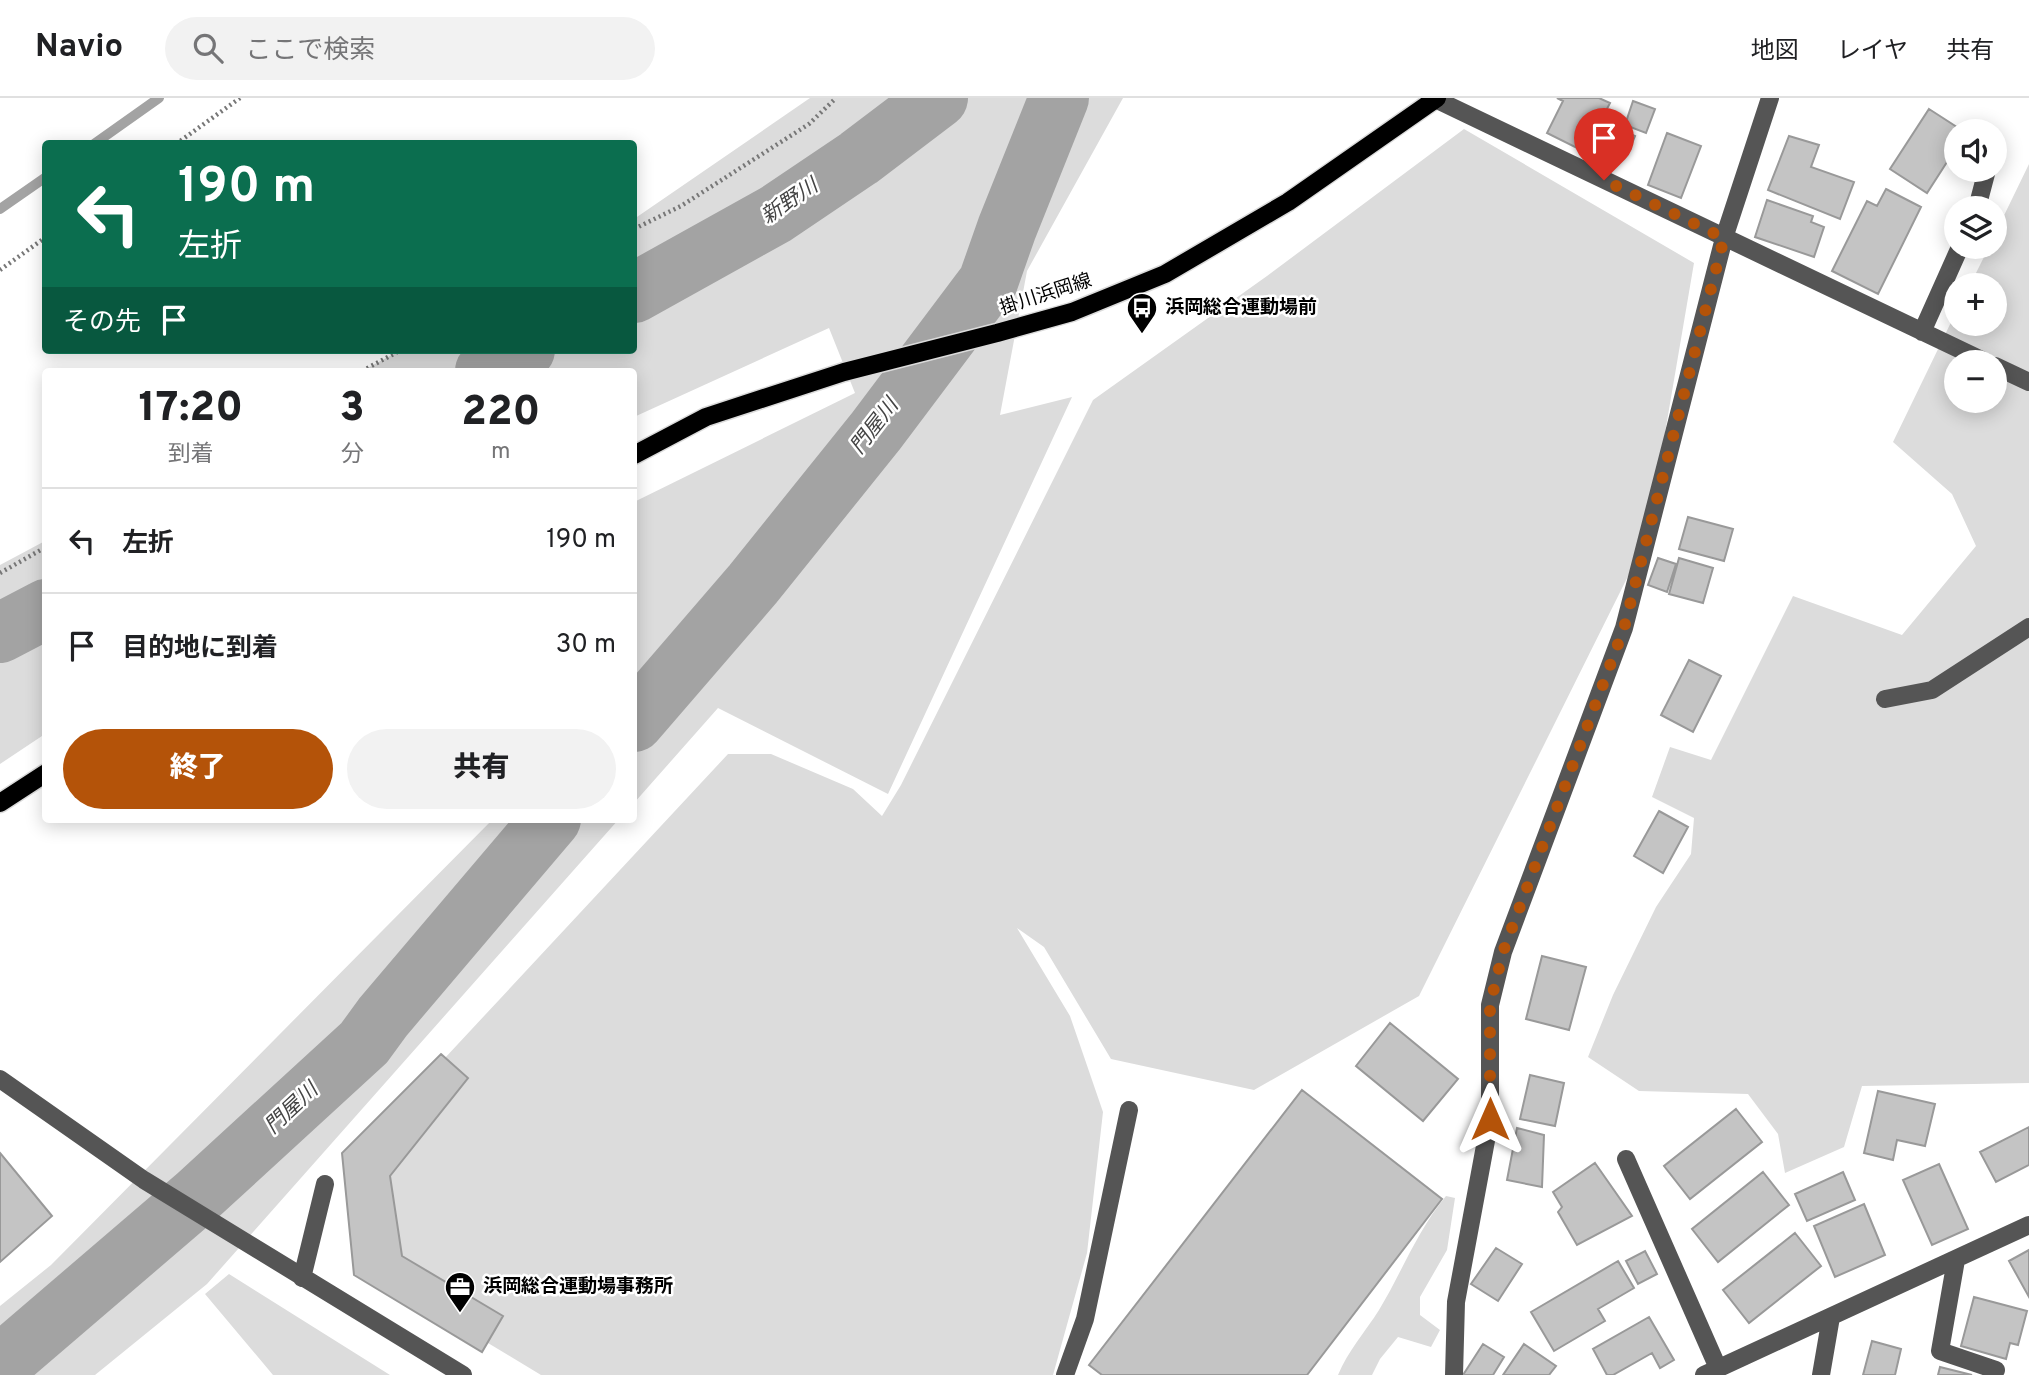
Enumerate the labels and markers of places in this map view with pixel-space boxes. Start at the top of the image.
pin [1574,108,1634,180]
bus stop icon: 浜岡総合運動場前 [1125,291,1159,335]
place label: 浜岡総合運動場前 [1165,296,1317,320]
office icon: 浜岡総合運動場事務所 [443,1270,477,1314]
place label: 浜岡総合運動場事務所 [483,1275,673,1299]

